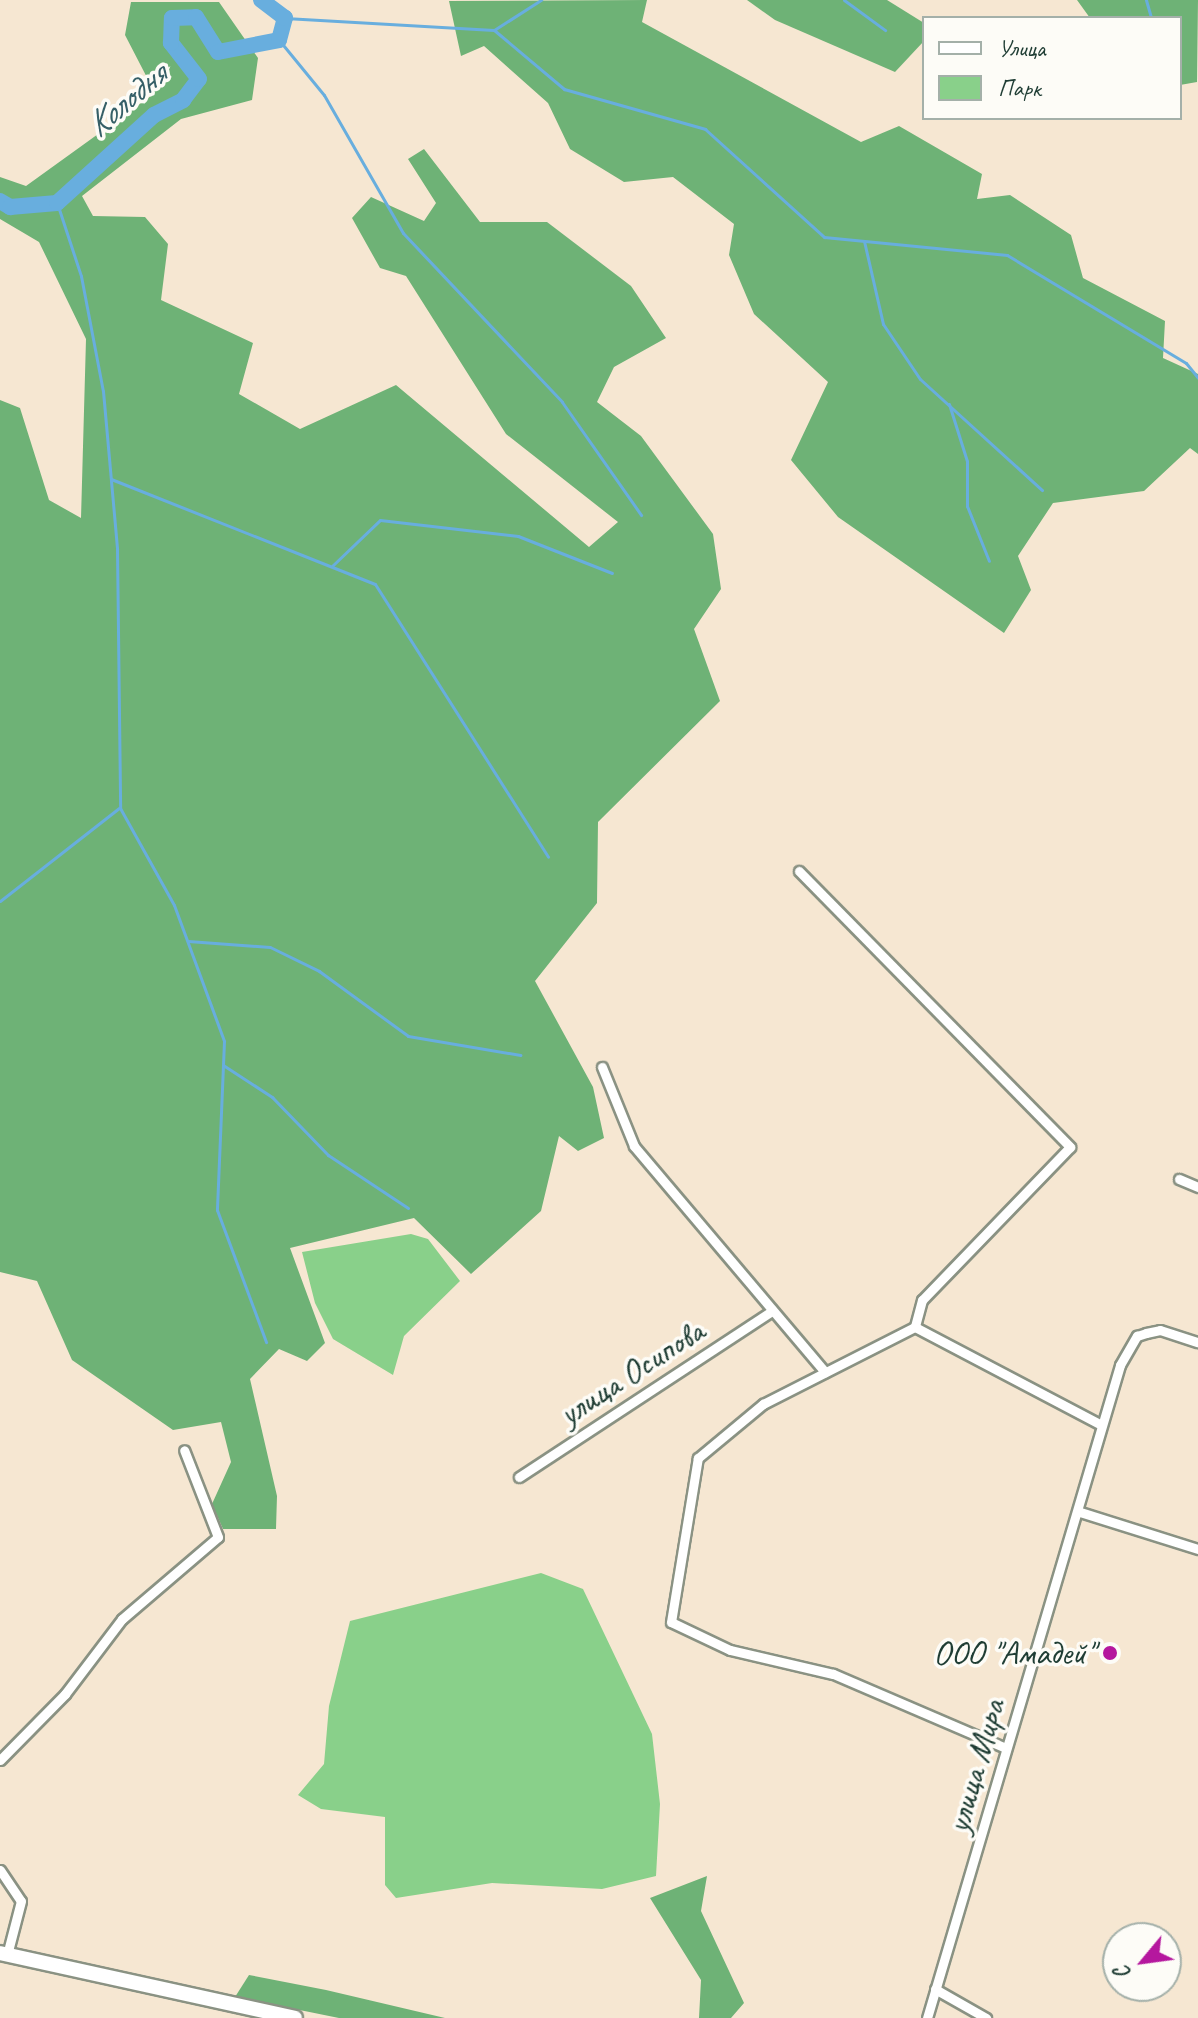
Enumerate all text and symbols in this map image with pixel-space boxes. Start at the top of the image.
legend [922,16,1182,120]
text: Улица [998,33,1046,63]
water label: Колодня [77,54,175,146]
text: Парк [998,73,1041,103]
street label: улица Осипова [551,1310,711,1434]
place label: ООО "Амадей" [933,1633,1094,1673]
marker: ООО "Амадей" [1101,1644,1119,1662]
street label: улица Мира [937,1695,1013,1837]
north arrow [1102,1922,1182,2002]
text: С [1108,1961,1138,1984]

